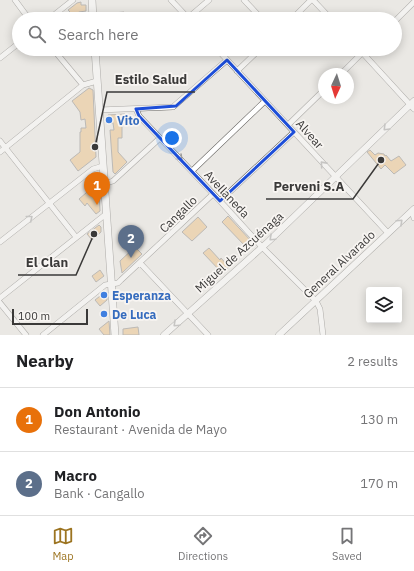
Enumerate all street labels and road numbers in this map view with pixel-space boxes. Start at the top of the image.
street label: Alvear [293,116,327,152]
street label: Avellaneda [201,167,253,221]
street label: Cangallo [156,192,200,236]
street label: Miguel de Azcuénaga [192,208,287,296]
street label: General Alvarado [300,227,378,301]

